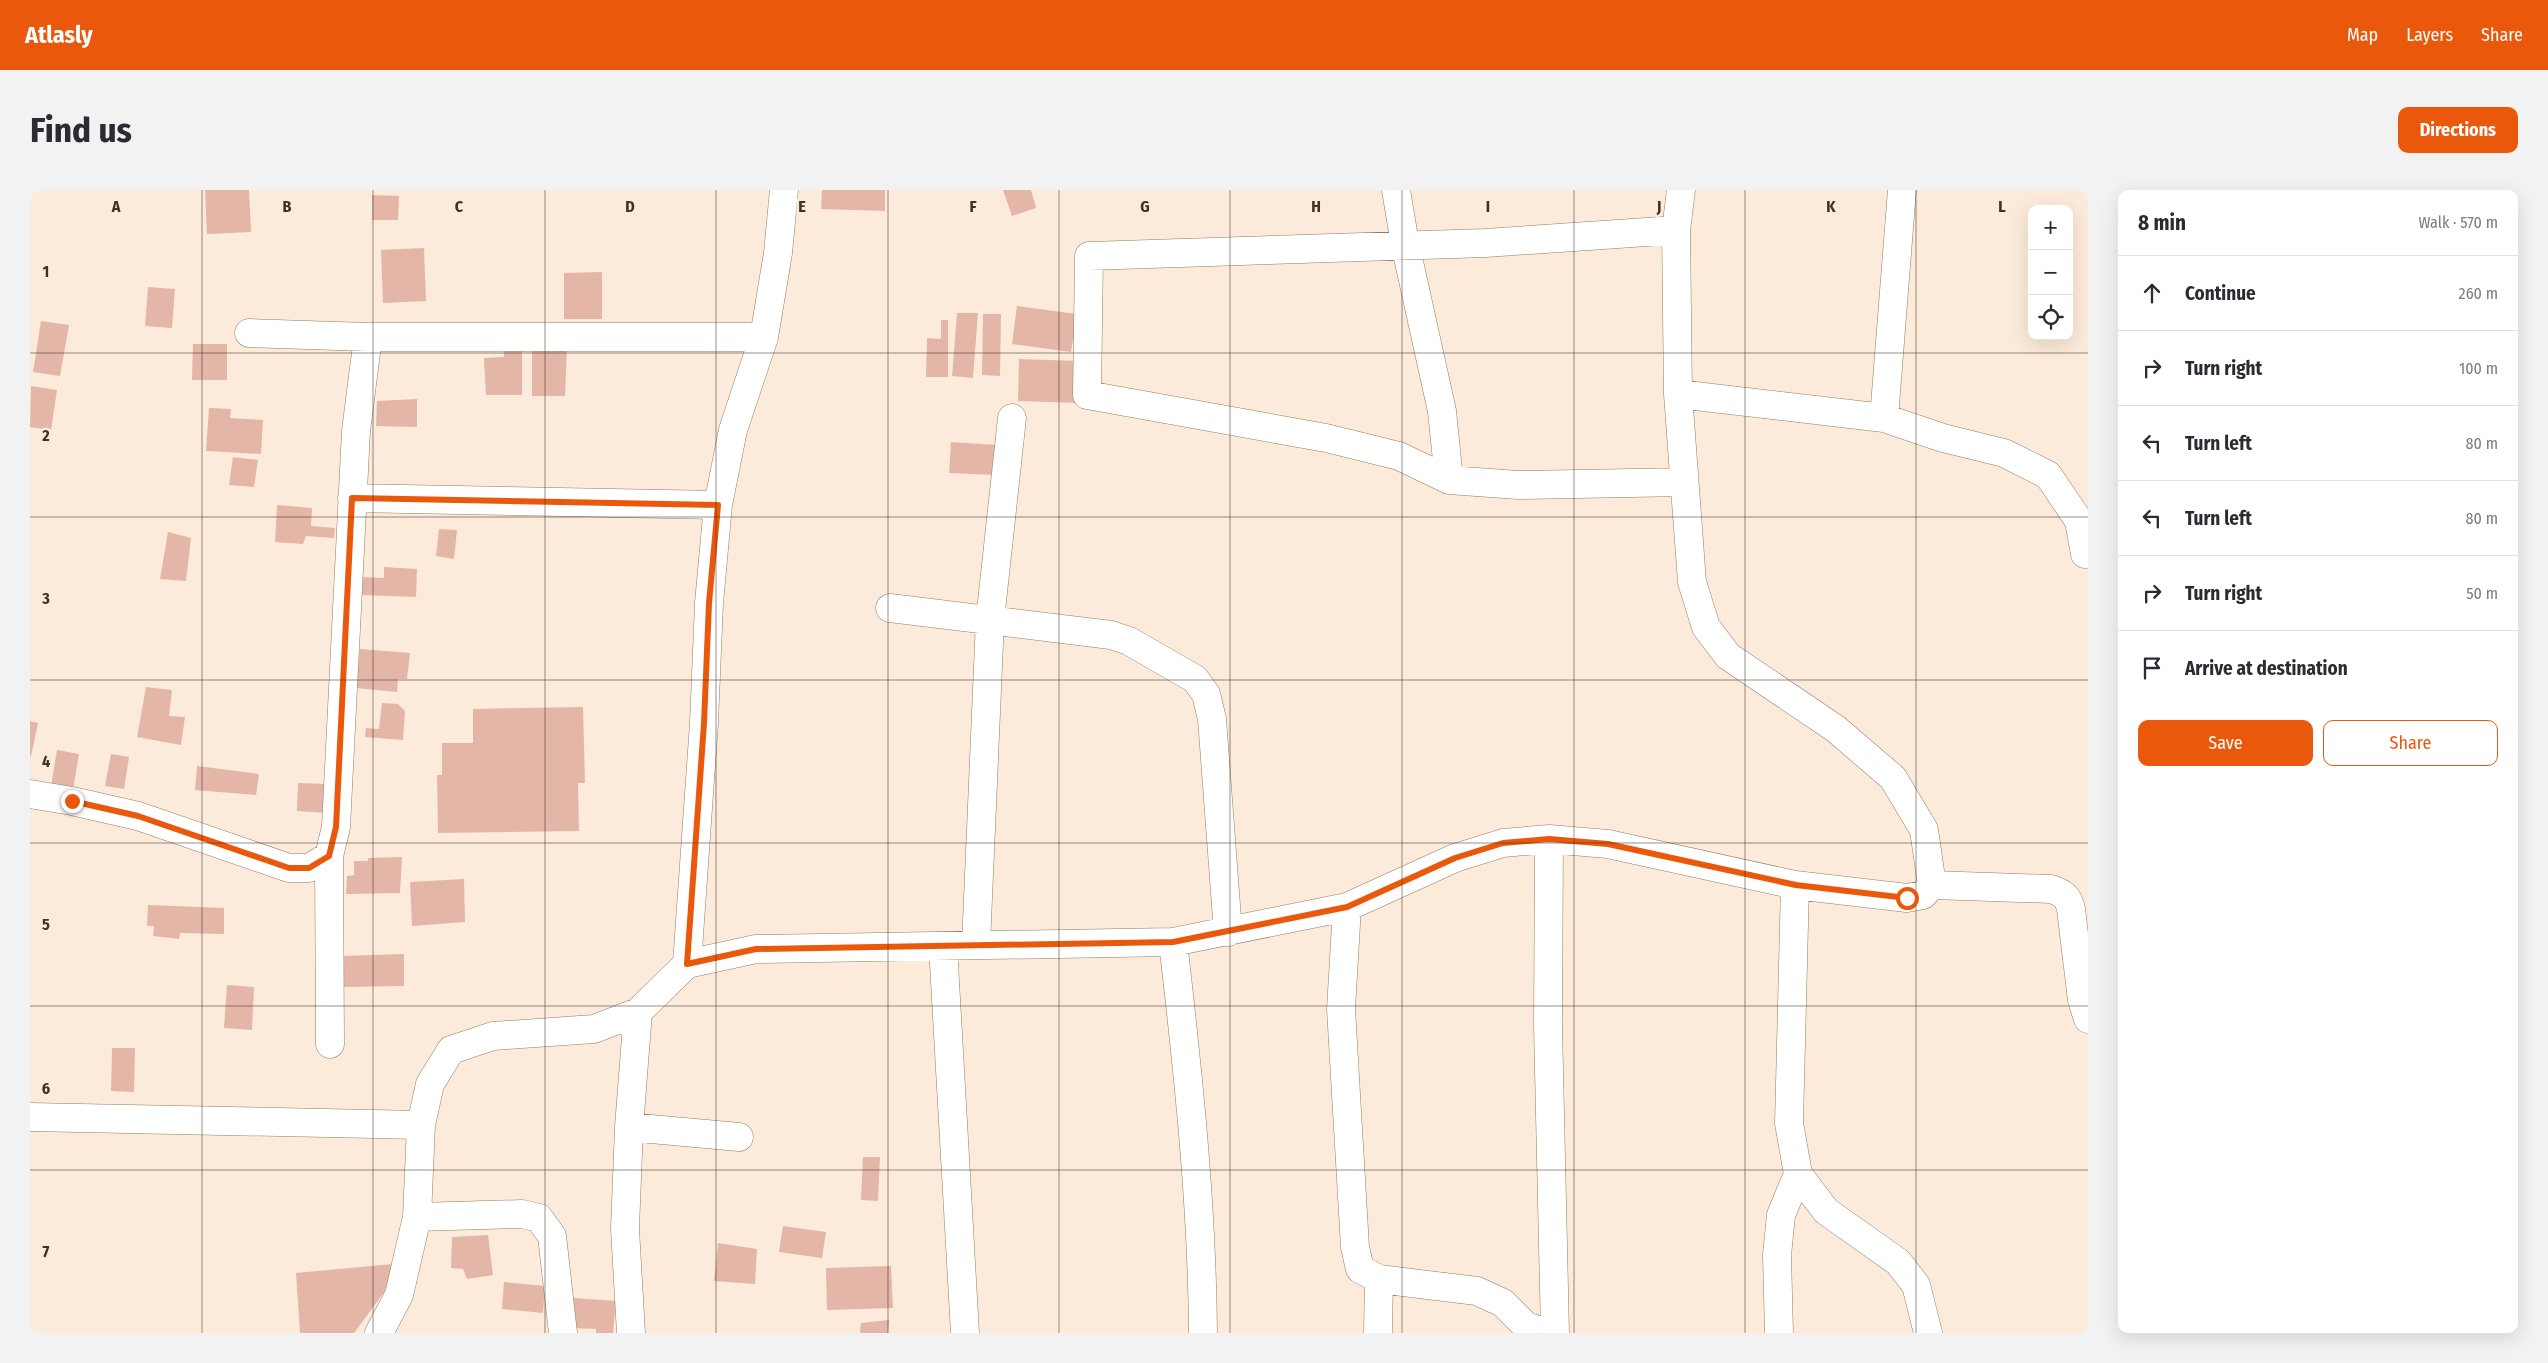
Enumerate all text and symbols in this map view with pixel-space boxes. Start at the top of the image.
text: Atlasly [25,21,93,49]
text: Map [2347,24,2378,46]
text: Layers [2406,24,2453,46]
text: Share [2481,24,2523,46]
button: Directions [2398,107,2518,153]
text: Find us [30,109,132,151]
text: A [111,197,121,216]
text: B [283,197,292,216]
text: C [455,197,464,216]
text: D [625,197,635,216]
text: E [798,197,806,216]
text: F [969,197,977,216]
text: G [1140,197,1150,216]
text: H [1311,197,1321,216]
text: I [1486,197,1490,216]
text: J [1656,197,1661,216]
text: K [1826,197,1836,216]
text: L [1998,197,2006,216]
map controls [2028,205,2073,340]
button: + [2028,205,2073,250]
text: 8 min [2138,210,2186,236]
text: Walk · 570 m [2419,213,2498,232]
button: − [2028,250,2073,295]
text: 1 [43,262,49,281]
icon: ahead [2138,279,2166,307]
text: Continue [2185,282,2256,305]
text: 260 m [2459,284,2498,303]
button: locate [2028,295,2073,340]
icon: right [2138,354,2166,382]
text: Turn right [2185,357,2262,380]
text: 100 m [2459,359,2498,378]
text: 2 [41,426,50,445]
icon: left [2138,429,2166,457]
text: Turn left [2185,432,2252,455]
text: 80 m [2466,434,2498,453]
icon: left [2138,504,2166,532]
text: Turn left [2185,507,2252,530]
text: 80 m [2466,509,2498,528]
icon: right [2138,579,2166,607]
text: Turn right [2185,582,2262,605]
text: 50 m [2466,584,2498,603]
text: 3 [41,589,50,608]
icon: arrive [2138,654,2166,682]
text: Arrive at destination [2185,657,2348,680]
button: Save [2138,720,2313,766]
button: Share [2323,720,2498,766]
text: 4 [42,752,50,771]
route end [61,790,84,813]
route start [1896,887,1919,910]
text: 5 [42,915,50,934]
text: 6 [42,1079,50,1098]
text: 7 [43,1242,50,1261]

